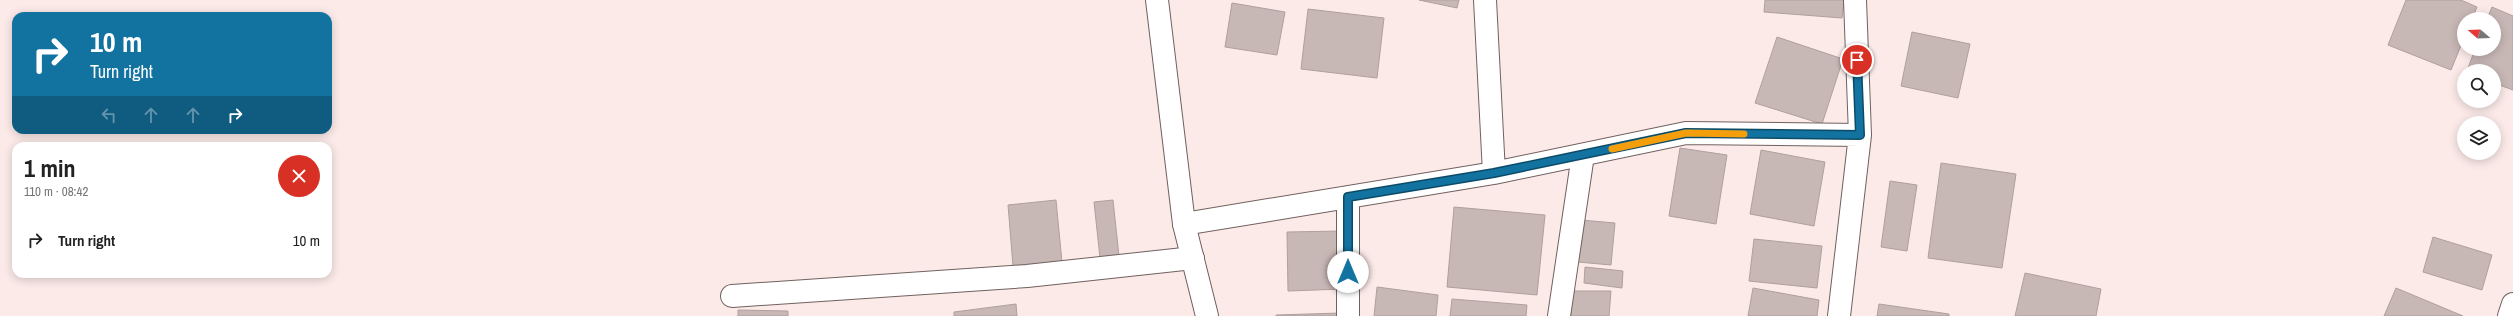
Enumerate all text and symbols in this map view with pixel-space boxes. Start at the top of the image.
north arrow [2457,12,2501,56]
map controls [2457,12,2501,160]
text: 10 m [90,23,142,61]
icon: right [24,28,76,80]
pin [1840,43,1874,77]
icon: arrive [1846,49,1868,71]
text: Turn right [90,59,153,84]
button: search [2457,64,2501,108]
icon: left [98,104,120,126]
icon: ahead [140,104,162,126]
icon: ahead [182,104,204,126]
icon: right [224,104,246,126]
button: layers [2457,116,2501,160]
text: 1 min [24,152,75,184]
button: close [278,155,320,197]
text: 110 m · 08:42 [24,183,88,200]
icon: right [24,229,46,251]
text: Turn right [58,230,115,251]
text: 10 m [293,230,320,251]
position arrow [1327,251,1369,293]

